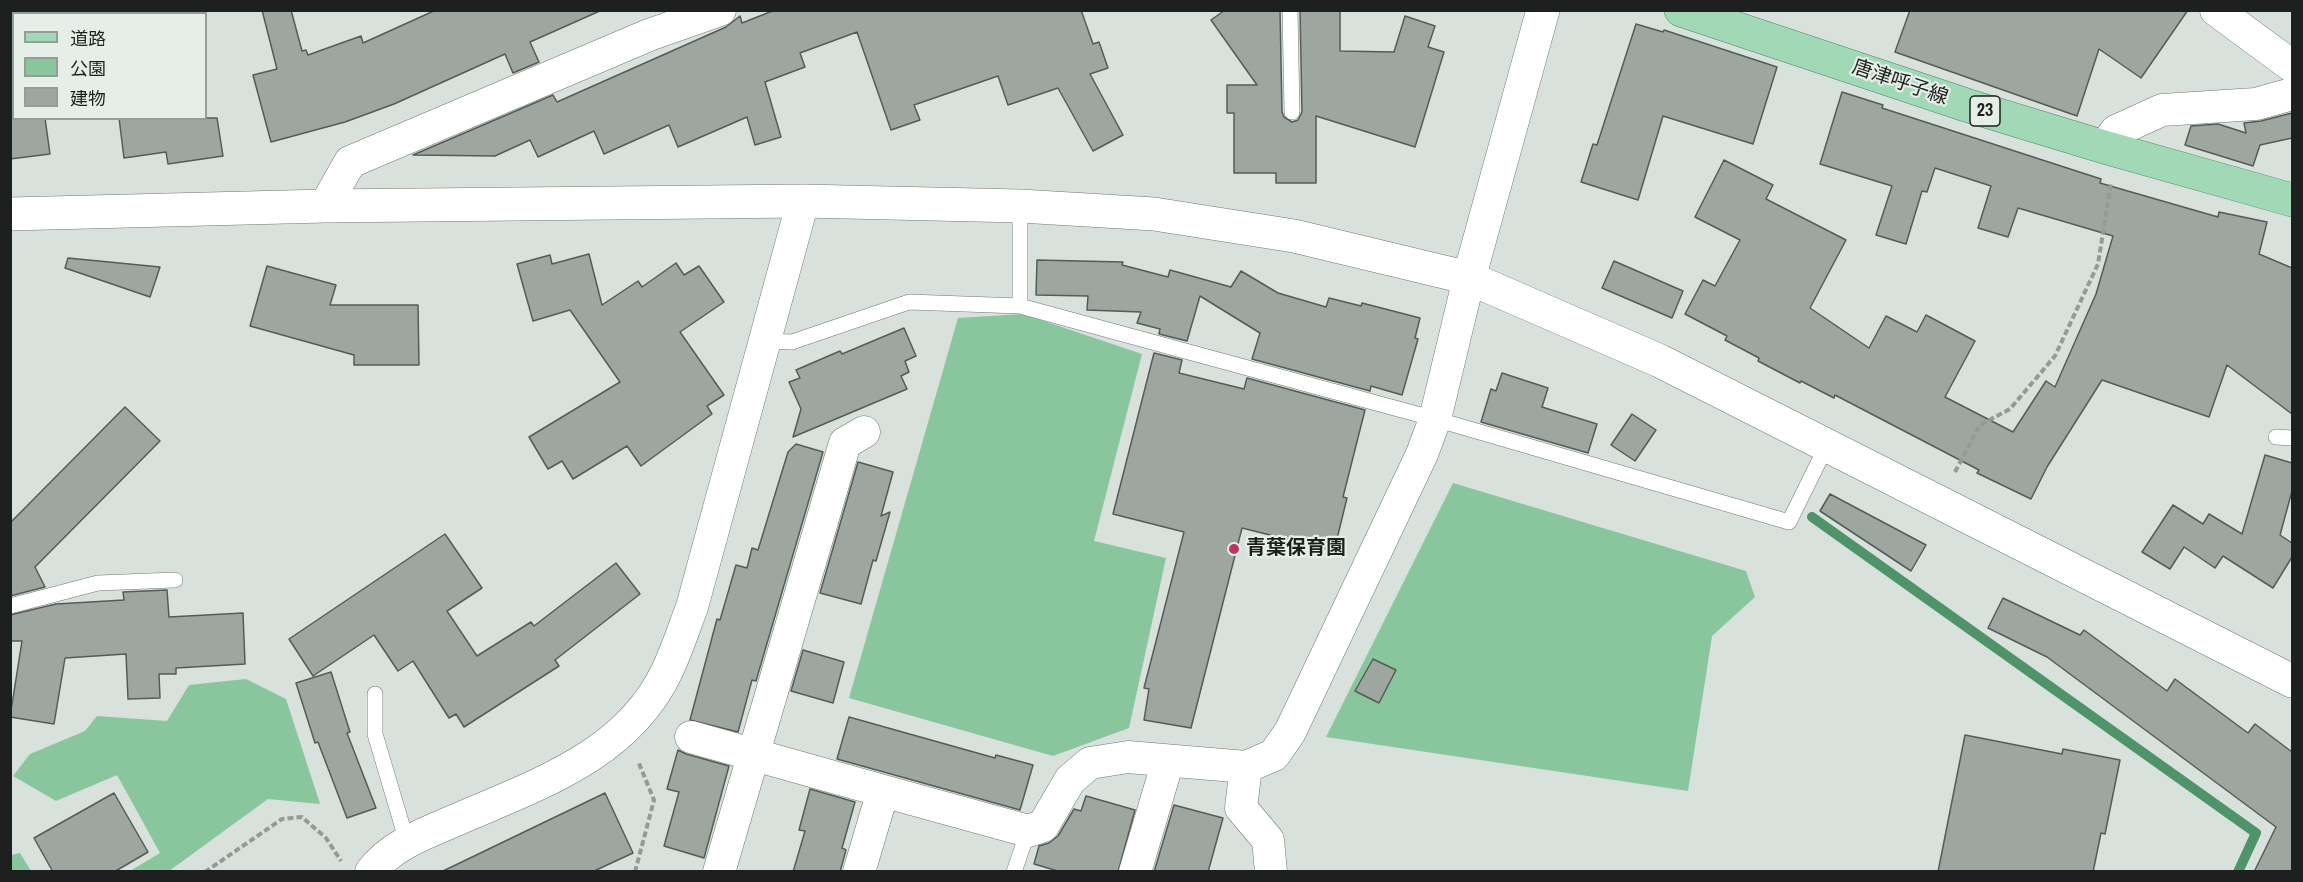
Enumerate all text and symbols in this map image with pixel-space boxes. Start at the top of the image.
legend [12,12,207,120]
text: 道路 [70,26,106,51]
street label: 唐津呼子線 [1849,55,1951,111]
text: 公園 [70,56,106,81]
text: 建物 [70,86,106,111]
road number: 23 [1970,96,2000,126]
place label: 青葉保育園 [1246,537,1346,561]
marker: 青葉保育園 [1227,542,1241,556]

